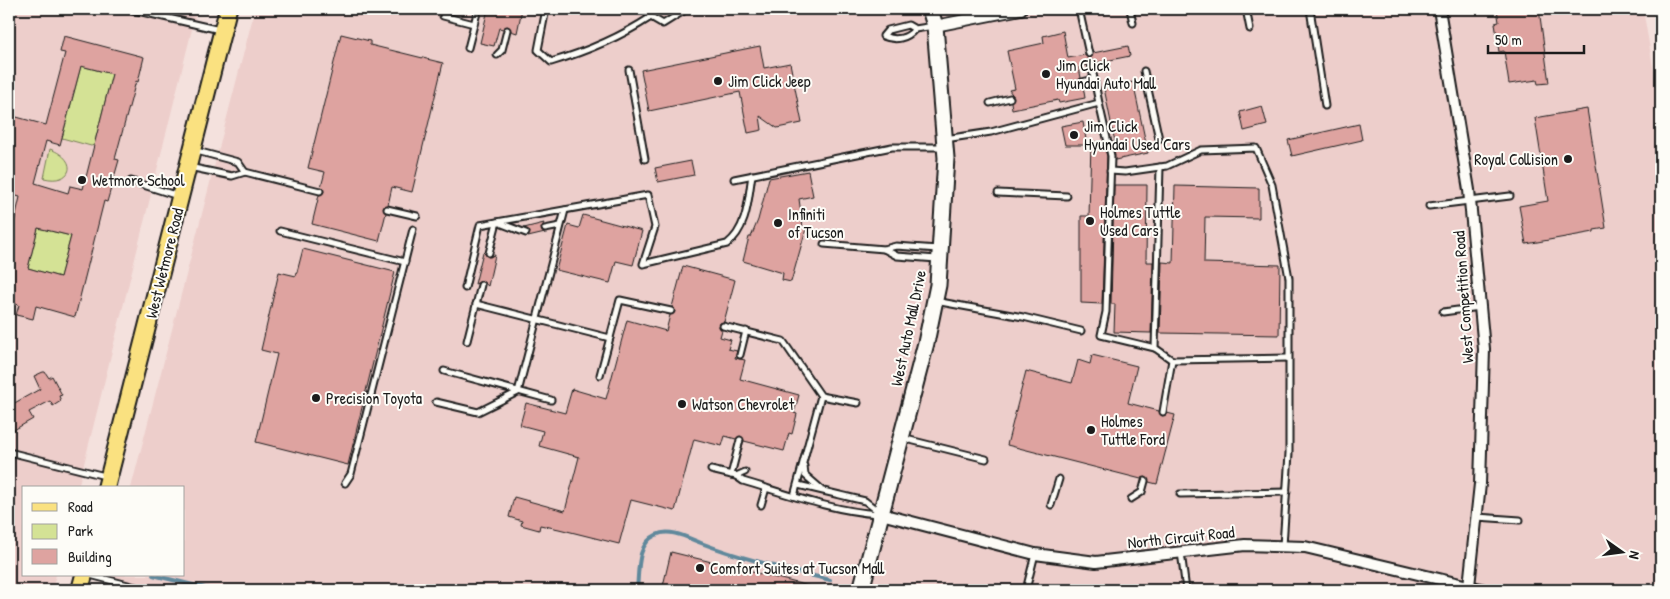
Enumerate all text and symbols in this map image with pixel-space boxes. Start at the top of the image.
scale bar [1488,22,1584,54]
text: 50 m [1495,29,1522,50]
place label: Jim Click Hyundai Auto Mall [1056,54,1156,94]
marker: Jim Click Hyundai Auto Mall [1040,68,1052,80]
place label: Jim Click Jeep [728,70,811,92]
marker: Jim Click Jeep [712,75,724,87]
place label: Jim Click Hyundai Used Cars [1084,115,1190,155]
marker: Jim Click Hyundai Used Cars [1068,129,1080,141]
place label: Royal Collision [1474,148,1558,170]
marker: Royal Collision [1562,153,1574,165]
place label: Wetmore School [92,169,185,191]
marker: Wetmore School [76,174,88,186]
place label: Holmes Tuttle Used Cars [1100,201,1181,241]
place label: Infiniti of Tucson [788,203,844,243]
street label: West Wetmore Road [140,205,188,321]
marker: Holmes Tuttle Used Cars [1084,215,1096,227]
marker: Infiniti of Tucson [772,217,784,229]
street label: West Competition Road [1447,230,1479,364]
street label: West Auto Mall Drive [885,267,931,388]
place label: Precision Toyota [326,387,422,409]
marker: Precision Toyota [310,392,322,404]
place label: Watson Chevrolet [692,393,795,415]
marker: Watson Chevrolet [676,398,688,410]
place label: Holmes Tuttle Ford [1101,410,1165,450]
marker: Holmes Tuttle Ford [1085,424,1097,436]
legend [22,486,185,576]
text: Road [68,496,93,517]
text: Park [68,520,93,541]
street label: North Circuit Road [1127,520,1235,554]
north arrow [1598,526,1648,576]
text: Building [68,546,112,567]
text: N [1625,549,1645,562]
place label: Comfort Suites at Tucson Mall [710,557,885,579]
marker: Comfort Suites at Tucson Mall [694,562,706,574]

